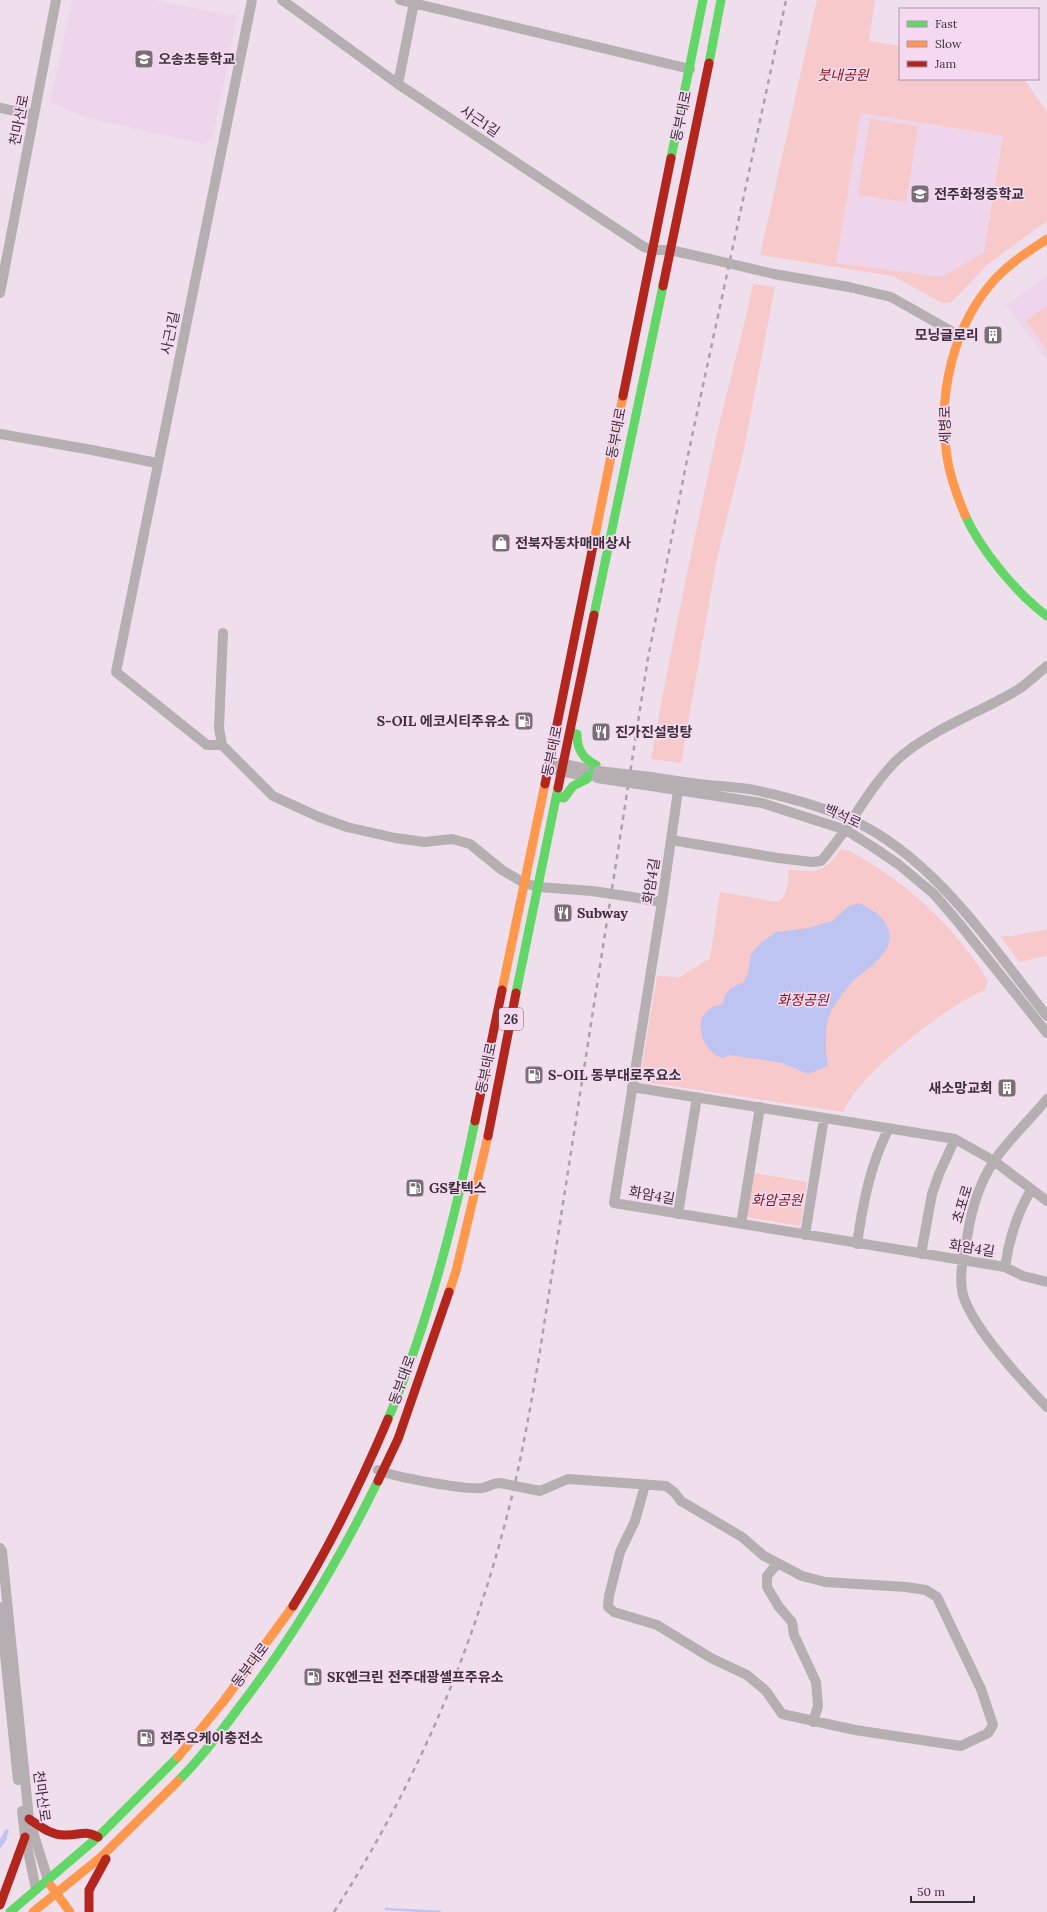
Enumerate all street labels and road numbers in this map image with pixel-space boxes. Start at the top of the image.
street label: 동부대로 [667,89,695,143]
street label: 천마산로 [5,93,33,147]
street label: 사근1길 [457,101,503,141]
street label: 사근1길 [157,310,183,356]
street label: 세병로 [936,405,954,444]
street label: 동부대로 [602,406,630,460]
street label: 동부대로 [538,724,566,778]
street label: 백석로 [822,800,864,832]
street label: 화암4길 [638,857,664,905]
road number: 26 [499,1008,523,1030]
street label: 동부대로 [472,1041,500,1095]
street label: 화암4길 [628,1182,676,1208]
street label: 초포로 [948,1183,976,1225]
street label: 화암4길 [948,1235,996,1261]
street label: 동부대로 [385,1353,419,1407]
street label: 동부대로 [227,1639,273,1691]
street label: 천마산로 [30,1769,55,1823]

